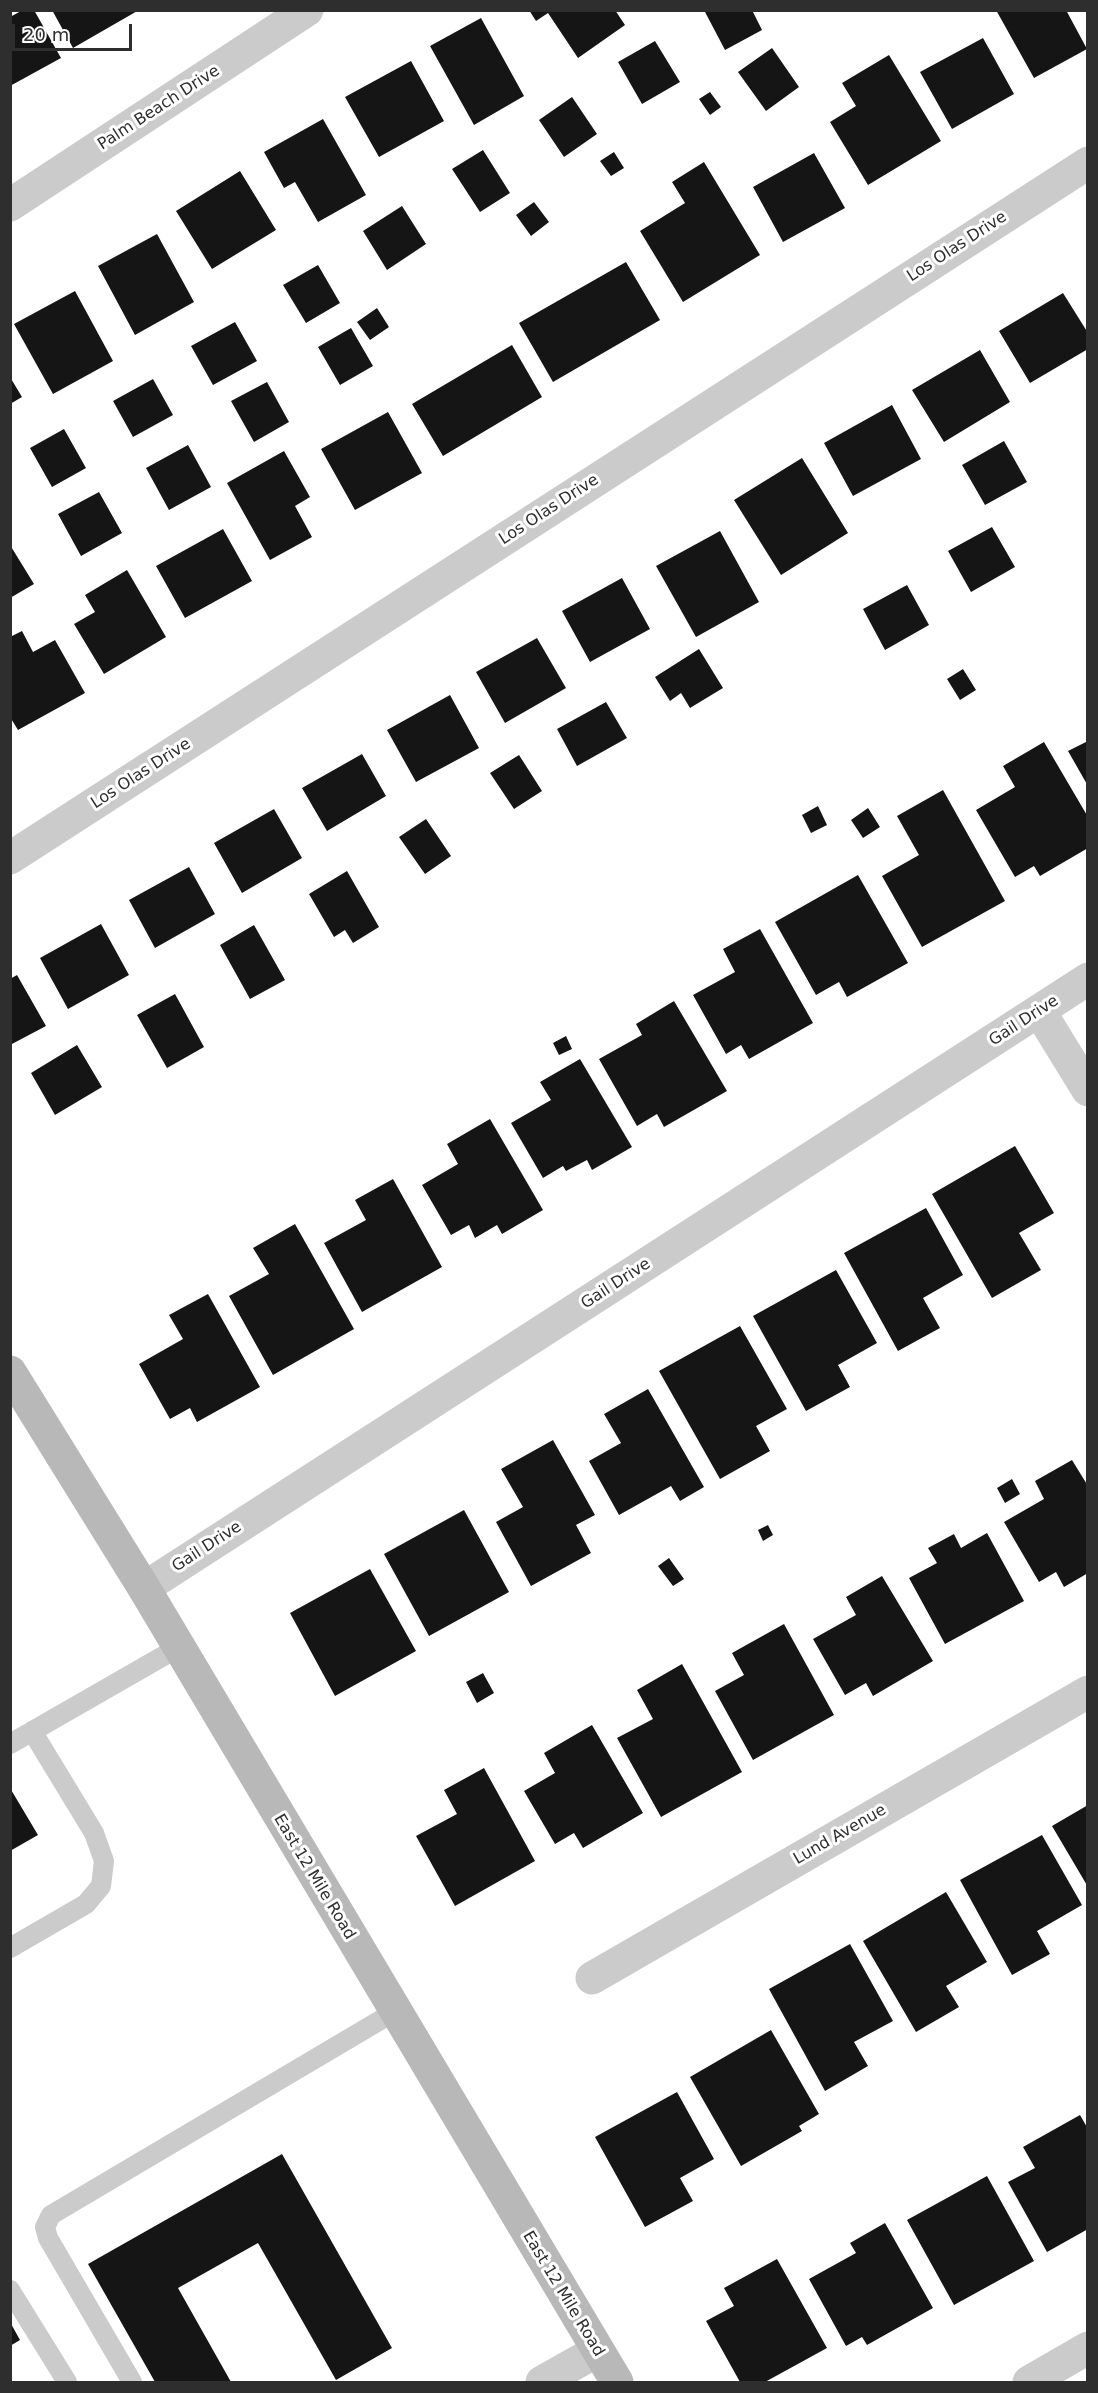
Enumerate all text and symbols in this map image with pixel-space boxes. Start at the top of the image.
scale bar [15,12,135,50]
text: 20 m [23,24,69,45]
street label: Palm Beach Drive [95,62,223,154]
street label: Los Olas Drive [904,208,1010,286]
street label: Los Olas Drive [496,471,602,549]
street label: Los Olas Drive [88,735,194,813]
street label: Gail Drive [986,991,1062,1051]
street label: Gail Drive [578,1254,654,1314]
street label: Gail Drive [169,1517,245,1577]
street label: Lund Avenue [790,1801,890,1869]
street label: East 12 Mile Road [269,1811,359,1943]
street label: East 12 Mile Road [518,2228,608,2360]

